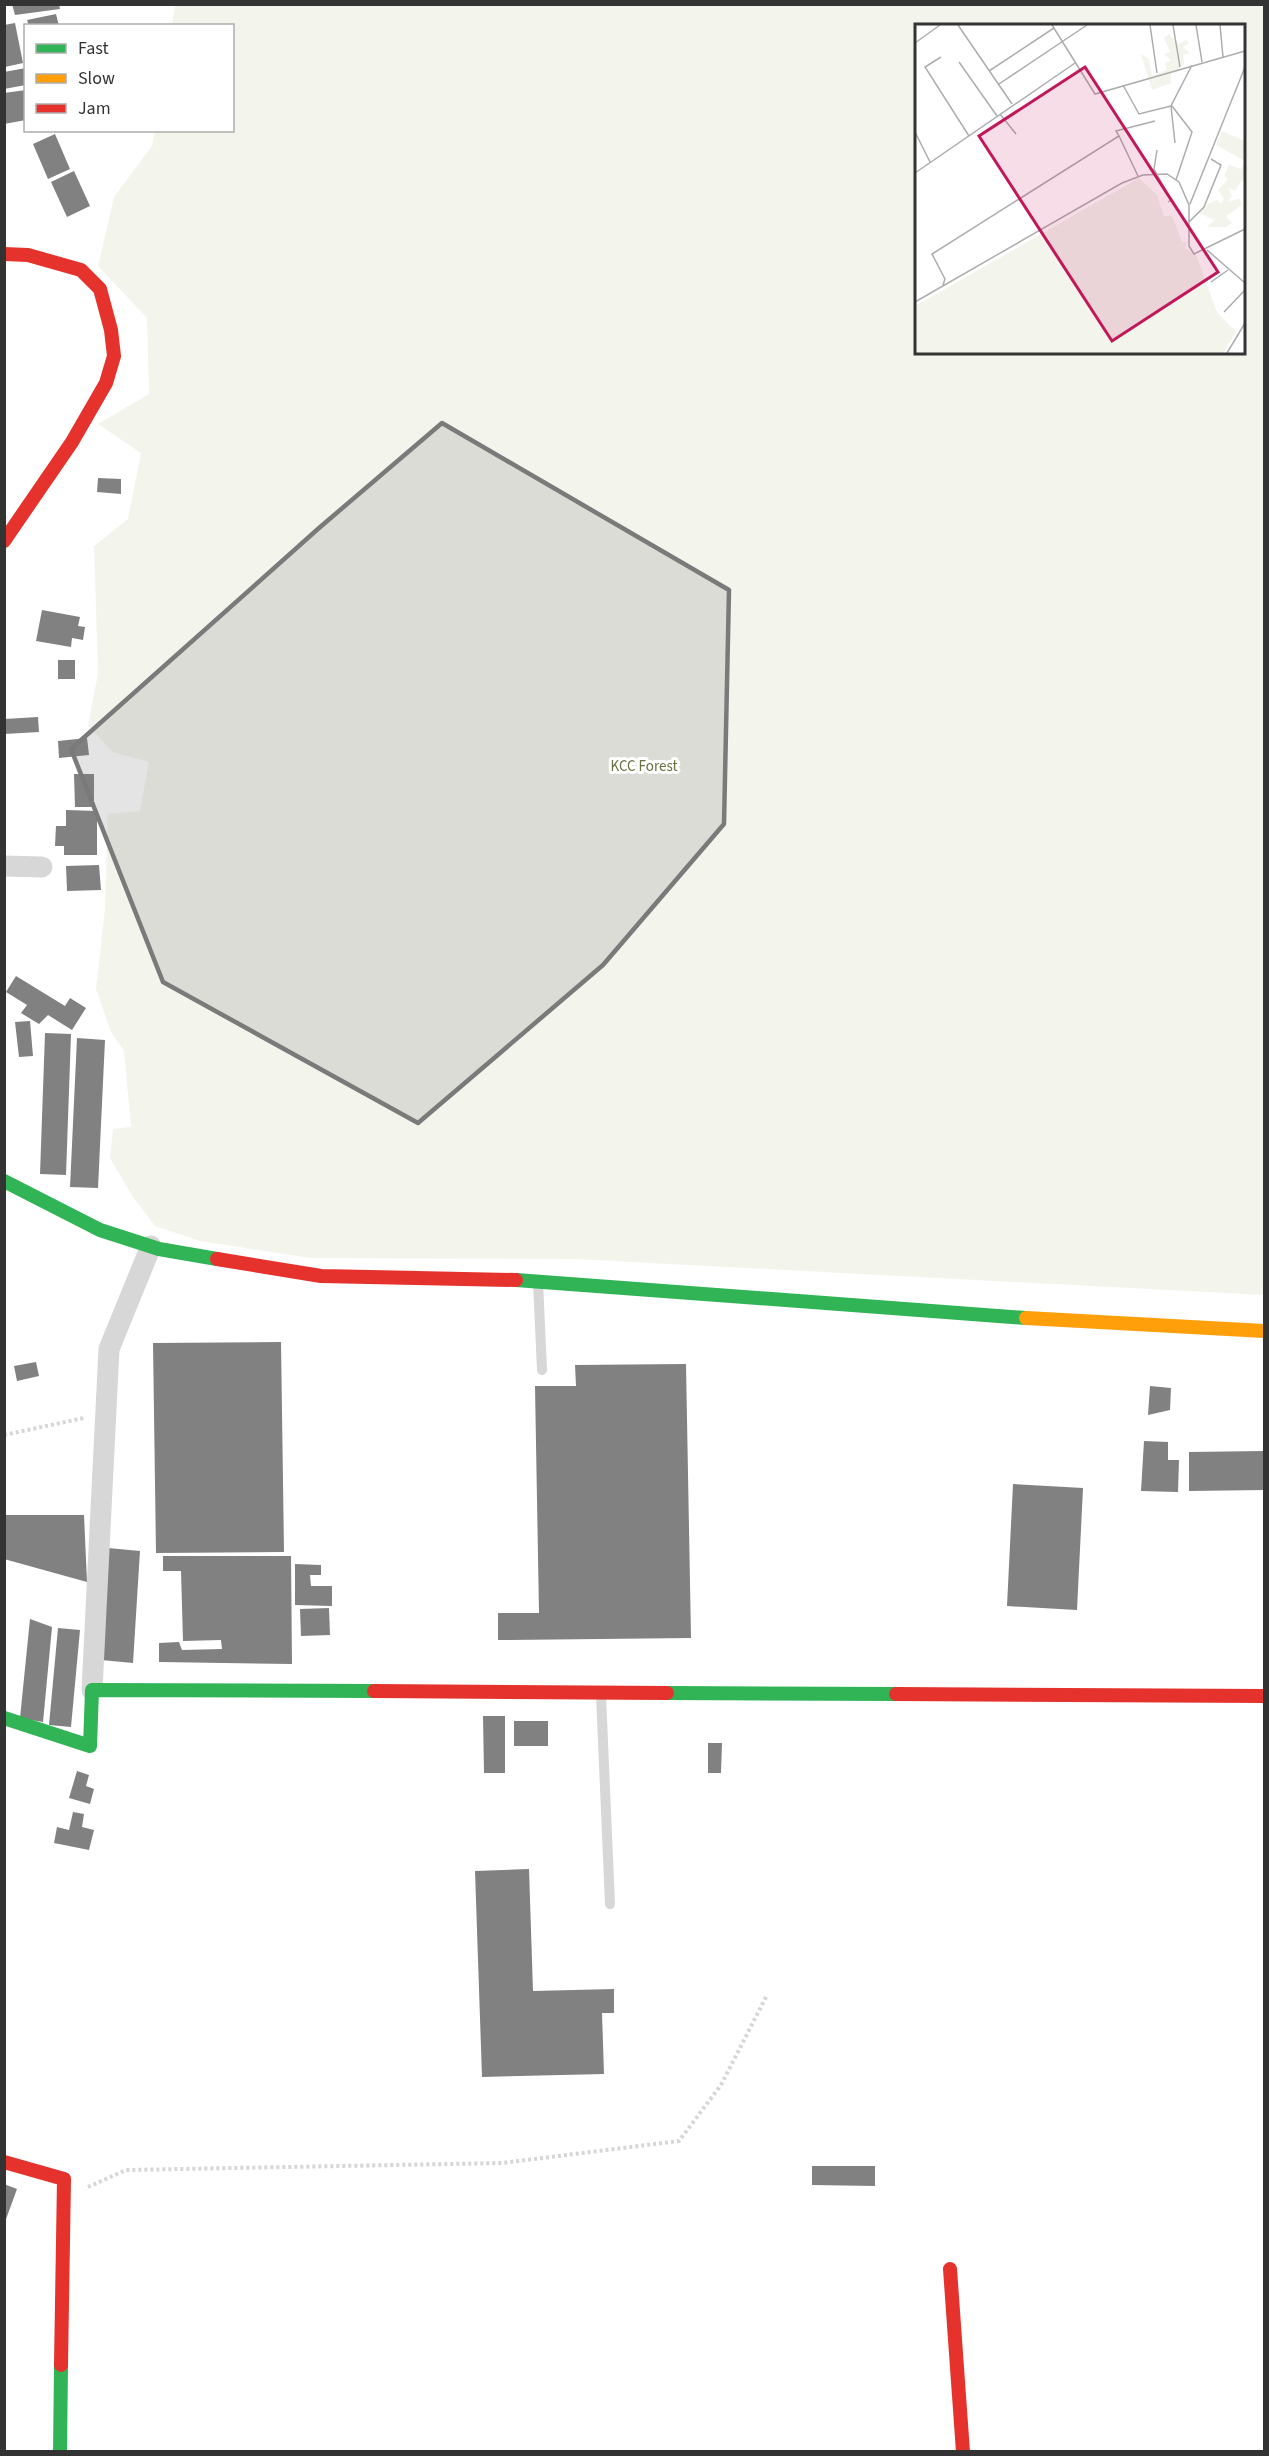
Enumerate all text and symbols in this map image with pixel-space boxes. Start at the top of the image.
legend [24,24,234,132]
inset map [915,24,1245,354]
text: Fast [78,36,109,61]
text: Slow [78,66,115,91]
text: Jam [78,96,111,121]
park label: KCC Forest [611,756,677,777]

